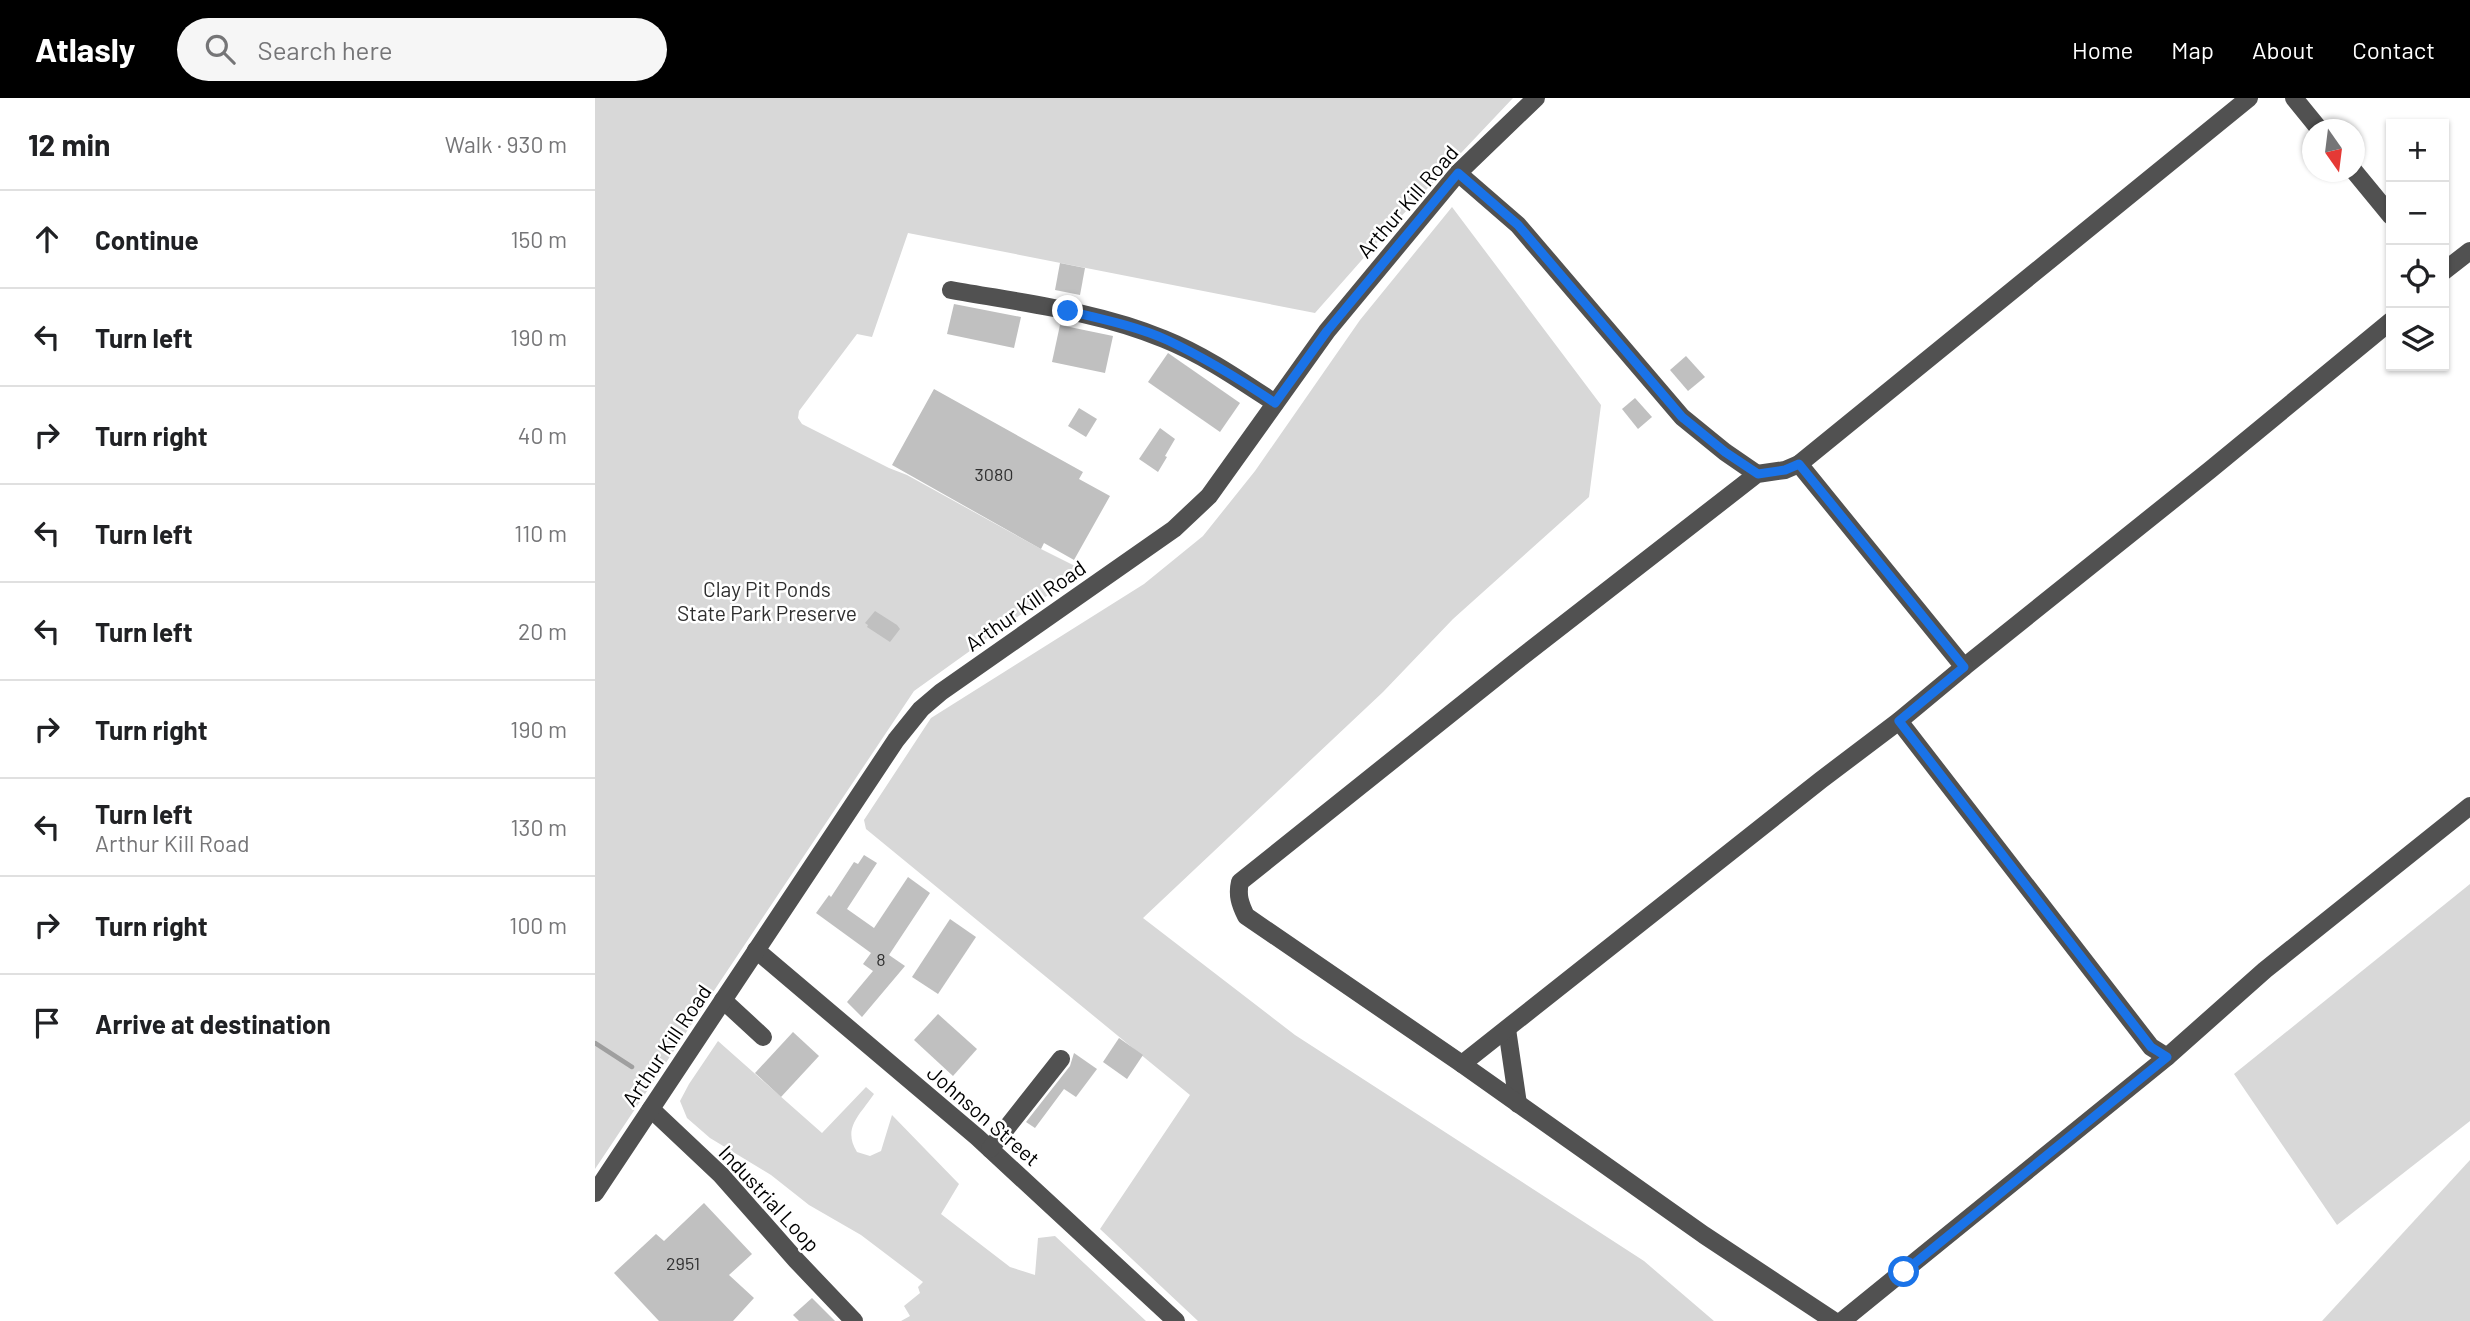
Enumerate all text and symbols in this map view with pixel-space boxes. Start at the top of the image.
search box [177,18,667,81]
text: Atlasly [35,29,135,69]
icon: search [201,30,239,68]
text: Search here [257,34,393,65]
text: Home [2072,35,2133,64]
text: Map [2171,35,2214,64]
text: About [2252,35,2314,64]
text: Contact [2352,35,2435,64]
north arrow [2302,119,2365,182]
map controls [2386,119,2449,371]
button: + [2386,119,2449,182]
text: 12 min [28,126,111,162]
text: Walk · 930 m [445,130,567,158]
street label: Arthur Kill Road [1351,140,1463,262]
button: − [2386,182,2449,245]
icon: ahead [28,220,66,258]
text: Continue [95,224,199,255]
text: 150 m [511,225,567,253]
button: locate [2386,245,2449,308]
route end [1052,295,1083,326]
button: layers [2386,308,2449,371]
icon: left [28,318,66,356]
text: Turn left [95,322,193,353]
text: 190 m [510,323,567,351]
icon: right [28,416,66,454]
text: Turn right [95,420,208,451]
text: 40 m [518,421,567,449]
house number: 3080 [975,463,1014,485]
icon: left [28,514,66,552]
text: Turn left [95,518,193,549]
text: 110 m [514,519,567,547]
street label: Arthur Kill Road [960,554,1090,656]
park label: Clay Pit Ponds State Park Preserve [677,576,857,625]
icon: left [28,612,66,650]
text: Turn left [95,616,193,647]
text: 20 m [518,617,567,645]
icon: right [28,710,66,748]
text: Turn right [95,714,208,745]
text: 190 m [510,715,567,743]
text: Turn left [95,798,193,829]
icon: left [28,808,66,846]
text: 130 m [510,813,567,841]
text: Arthur Kill Road [95,829,250,857]
icon: right [28,906,66,944]
text: Turn right [95,910,208,941]
text: 100 m [509,911,567,939]
house number: 8 [876,948,886,970]
street label: Arthur Kill Road [616,979,716,1111]
icon: arrive [28,1004,66,1042]
text: Arrive at destination [95,1008,331,1039]
street label: Johnson Street [923,1059,1045,1171]
street label: Industrial Loop [714,1140,826,1256]
house number: 2951 [666,1252,700,1274]
route start [1888,1256,1919,1287]

